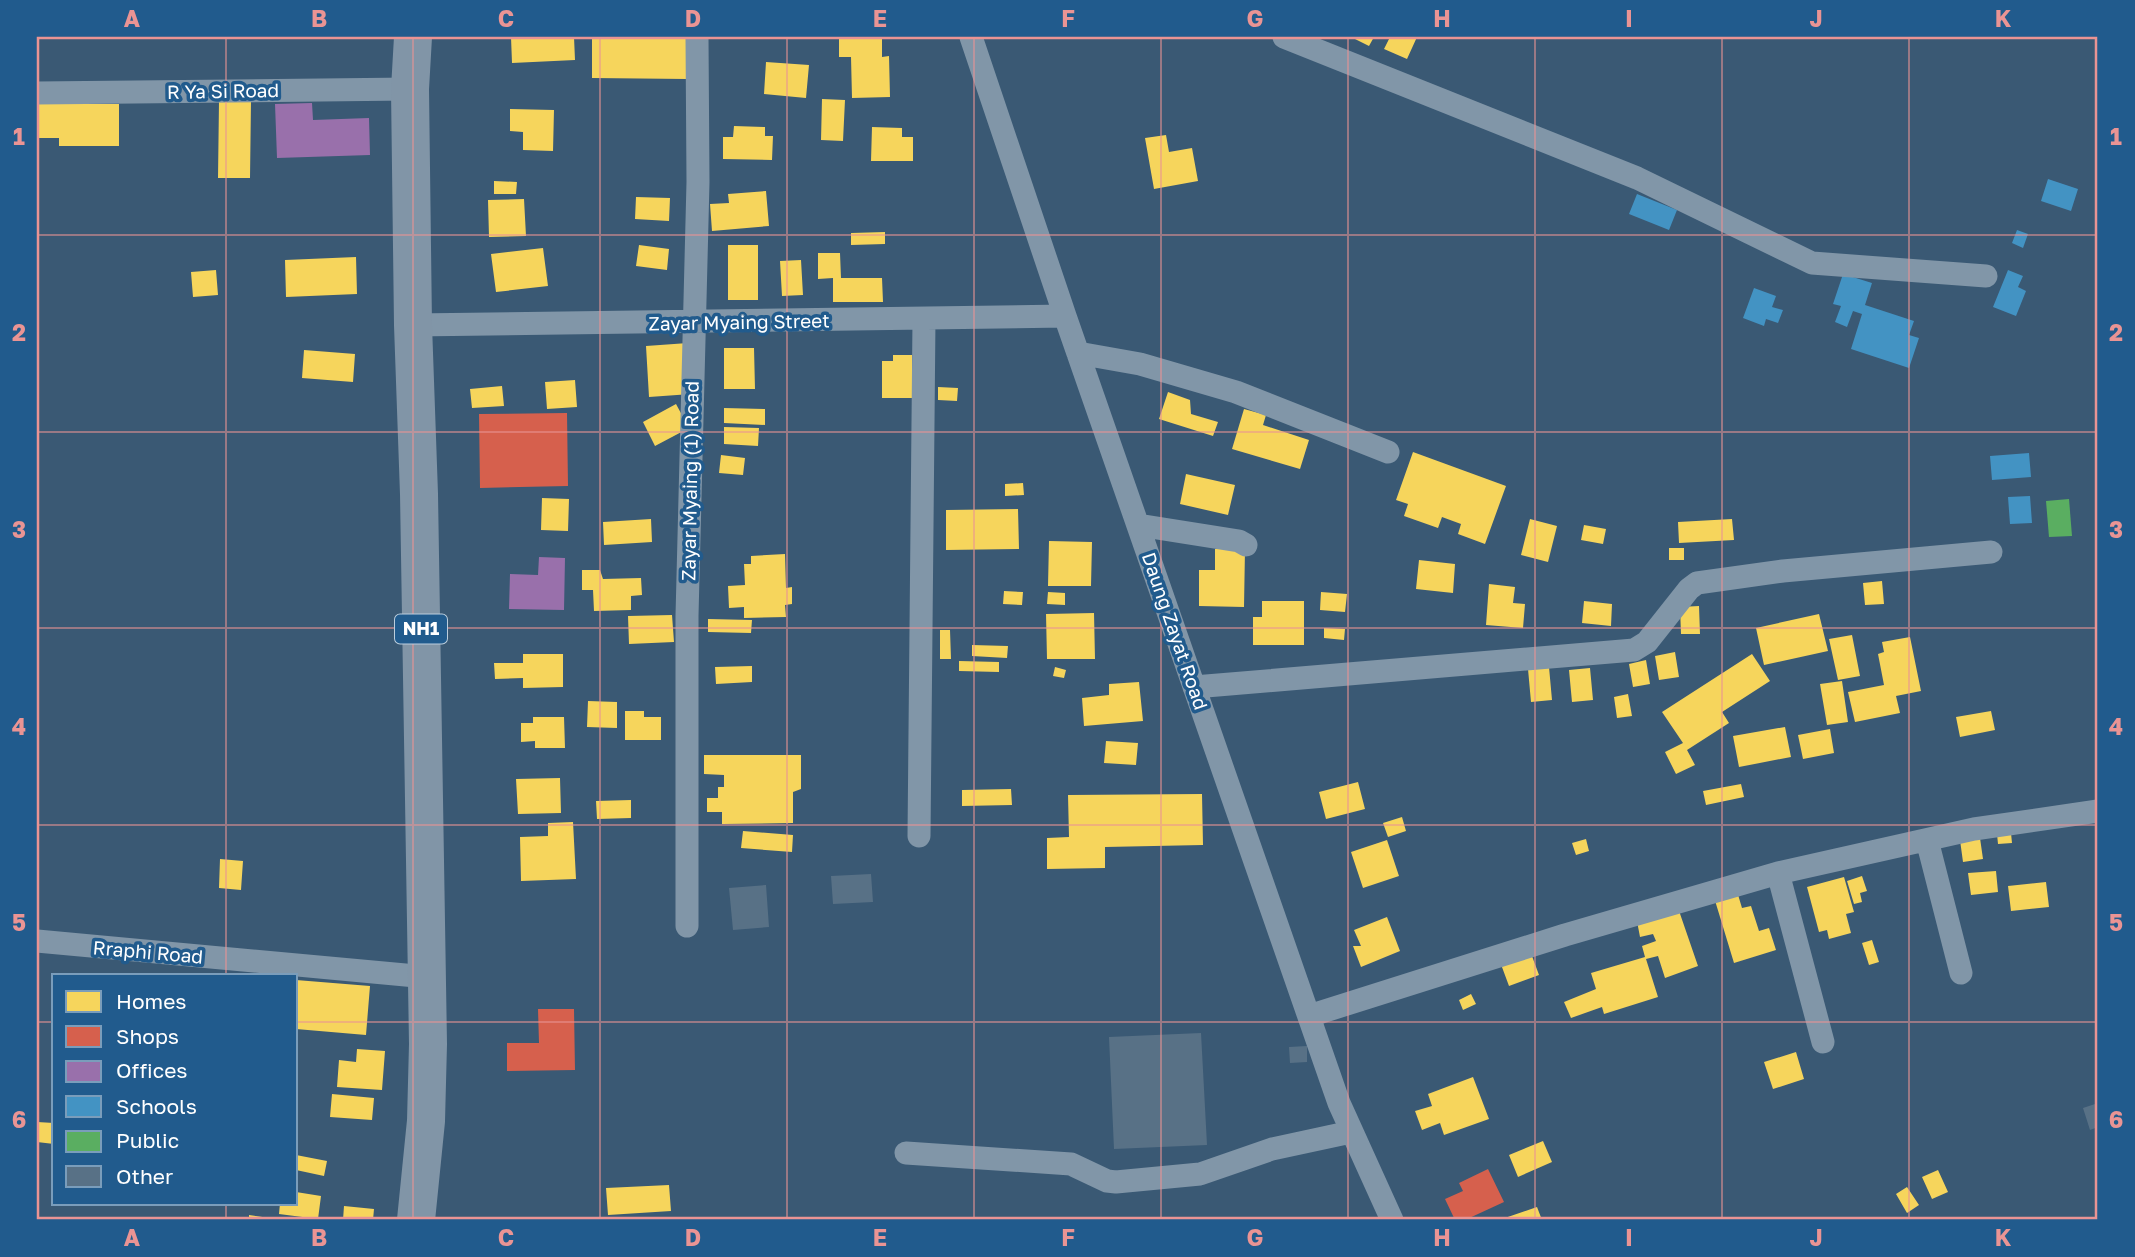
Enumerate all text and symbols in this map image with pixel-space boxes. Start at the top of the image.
text: A [124,4,141,32]
text: B [311,4,327,32]
text: C [498,4,514,32]
text: D [685,4,701,32]
text: E [873,4,887,32]
text: F [1061,4,1075,32]
text: G [1247,4,1263,32]
text: H [1433,4,1451,32]
text: I [1625,4,1633,32]
text: J [1809,4,1823,32]
text: K [1995,4,2012,32]
street label: R Ya Si Road [167,78,279,103]
text: 1 [13,122,25,150]
text: 1 [2110,122,2122,150]
street label: Zayar Myaing Street [648,308,830,335]
text: 2 [12,318,26,346]
text: 2 [2109,318,2123,346]
street label: Zayar Myaing (1) Road [676,381,703,581]
text: 3 [12,515,26,543]
text: 3 [2109,515,2123,543]
street label: Daung Zayat Road [1138,549,1213,713]
road number: NH1 [395,614,447,644]
text: 4 [12,712,26,740]
text: 4 [2109,712,2123,740]
text: 5 [12,908,26,936]
text: 5 [2109,908,2123,936]
street label: Rraphi Road [92,935,204,968]
legend [52,974,298,1204]
text: Homes [116,988,186,1014]
text: Shops [116,1023,179,1049]
text: Offices [116,1057,187,1083]
text: Schools [116,1093,197,1119]
text: 6 [12,1105,26,1133]
text: 6 [2109,1105,2123,1133]
text: Public [116,1127,179,1153]
text: Other [116,1163,173,1189]
text: A [124,1223,141,1251]
text: B [311,1223,327,1251]
text: C [498,1223,514,1251]
text: D [685,1223,701,1251]
text: E [873,1223,887,1251]
text: F [1061,1223,1075,1251]
text: G [1247,1223,1263,1251]
text: H [1433,1223,1451,1251]
text: I [1625,1223,1633,1251]
text: J [1809,1223,1823,1251]
text: K [1995,1223,2012,1251]

